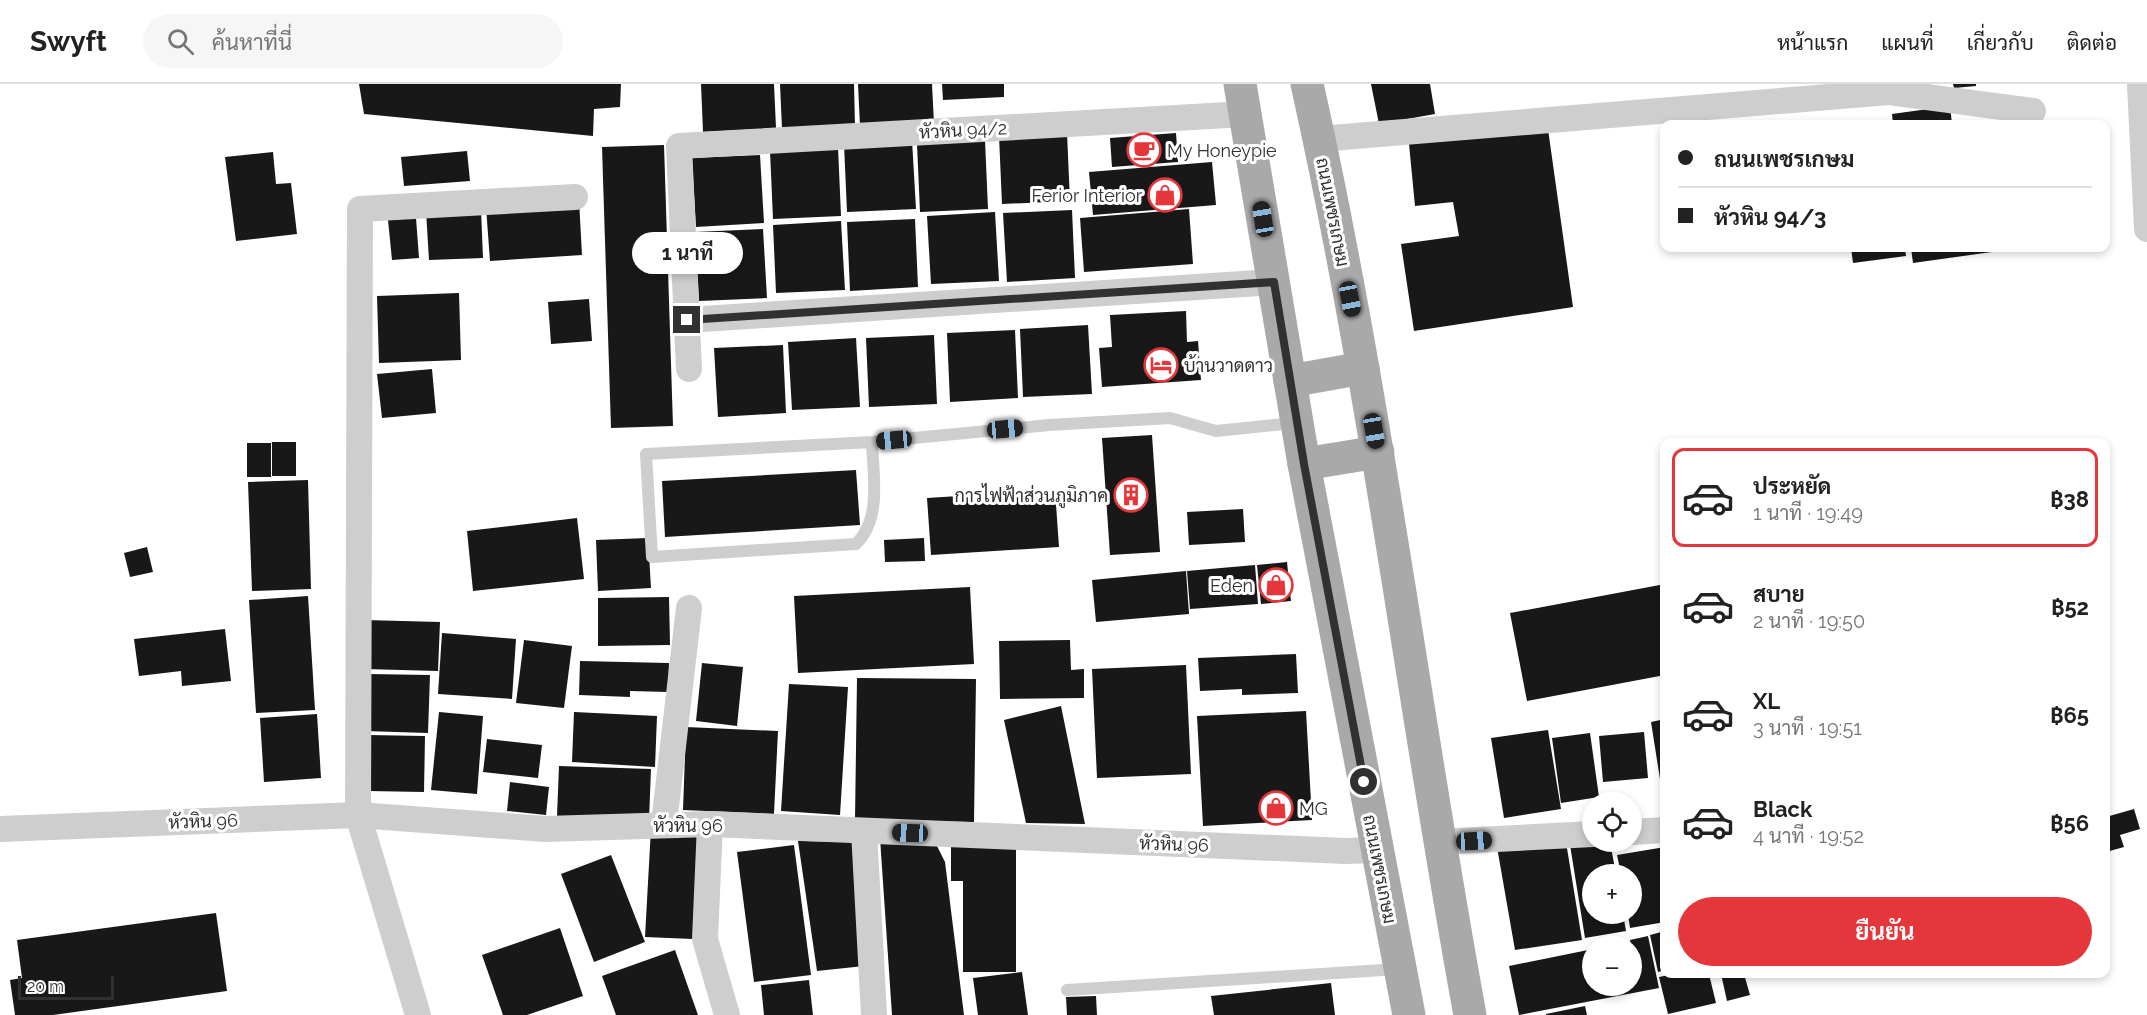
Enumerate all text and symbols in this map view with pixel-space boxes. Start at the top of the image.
search box [143,14,563,68]
text: Swyft [30,25,107,58]
icon: search [164,25,197,58]
text: ค้นหาที่นี่ [212,29,292,55]
text: หน้าแรก [1777,30,1848,55]
text: แผนที่ [1881,30,1934,55]
text: เกี่ยวกับ [1967,30,2034,55]
text: ติดต่อ [2067,30,2117,55]
street label: หัวหิน 94/2 [918,117,1008,143]
cafe icon: My Honeypie [1126,132,1162,168]
place label: My Honeypie [1167,140,1277,161]
text: ถนนเพชรเกษม [1714,146,1854,172]
street label: ถนนเพชรเกษม [1312,156,1354,268]
shop icon: Ferior Interior [1147,177,1183,213]
place label: Ferior Interior [1031,185,1143,206]
car [1251,200,1275,238]
text: หัวหิน 94/3 [1714,204,1826,230]
callout: 1 นาที [632,233,742,275]
text: 1 นาที [662,241,713,265]
car [1338,280,1362,318]
route end [673,306,700,333]
hotel icon: บ้านวาดดาว [1143,347,1179,383]
place label: บ้านวาดดาว [1184,354,1273,376]
car [1362,412,1386,450]
car [986,418,1024,440]
car [875,429,913,451]
icon: car [1681,471,1735,525]
text: ประหยัด [1753,473,1831,499]
building icon: การไฟฟ้าส่วนภูมิภาค [1113,477,1149,513]
place label: การไฟฟ้าส่วนภูมิภาค [955,483,1108,509]
text: ฿38 [2050,486,2089,512]
text: 1 นาที · 19:49 [1753,501,1863,525]
shop icon: Eden [1258,567,1294,603]
place label: Eden [1210,575,1253,596]
icon: car [1681,579,1735,633]
text: สบาย [1753,581,1805,607]
text: ฿52 [2051,594,2089,620]
text: 2 นาที · 19:50 [1753,609,1865,633]
icon: car [1681,687,1735,741]
text: XL [1753,688,1780,714]
text: ฿65 [2050,702,2089,728]
text: 3 นาที · 19:51 [1753,716,1862,740]
route start [1350,768,1377,795]
shop icon: MG [1258,790,1294,826]
map controls [1582,792,1642,996]
button: locate [1582,792,1642,852]
icon: car [1681,795,1735,849]
text: Black [1753,796,1812,822]
place label: MG [1299,798,1328,819]
street label: หัวหิน 96 [168,809,238,833]
text: ฿56 [2050,810,2089,836]
street label: ถนนเพชรเกษม [1359,813,1401,925]
street label: หัวหิน 96 [653,815,723,836]
car [892,823,928,843]
text: 4 นาที · 19:52 [1753,824,1864,848]
car [1456,831,1492,851]
street label: หัวหิน 96 [1139,832,1209,856]
button: + [1582,864,1642,924]
button: ยืนยัน [1678,897,2092,966]
button: − [1582,936,1642,996]
scale bar [18,973,114,1000]
text: 20 m [27,977,64,996]

